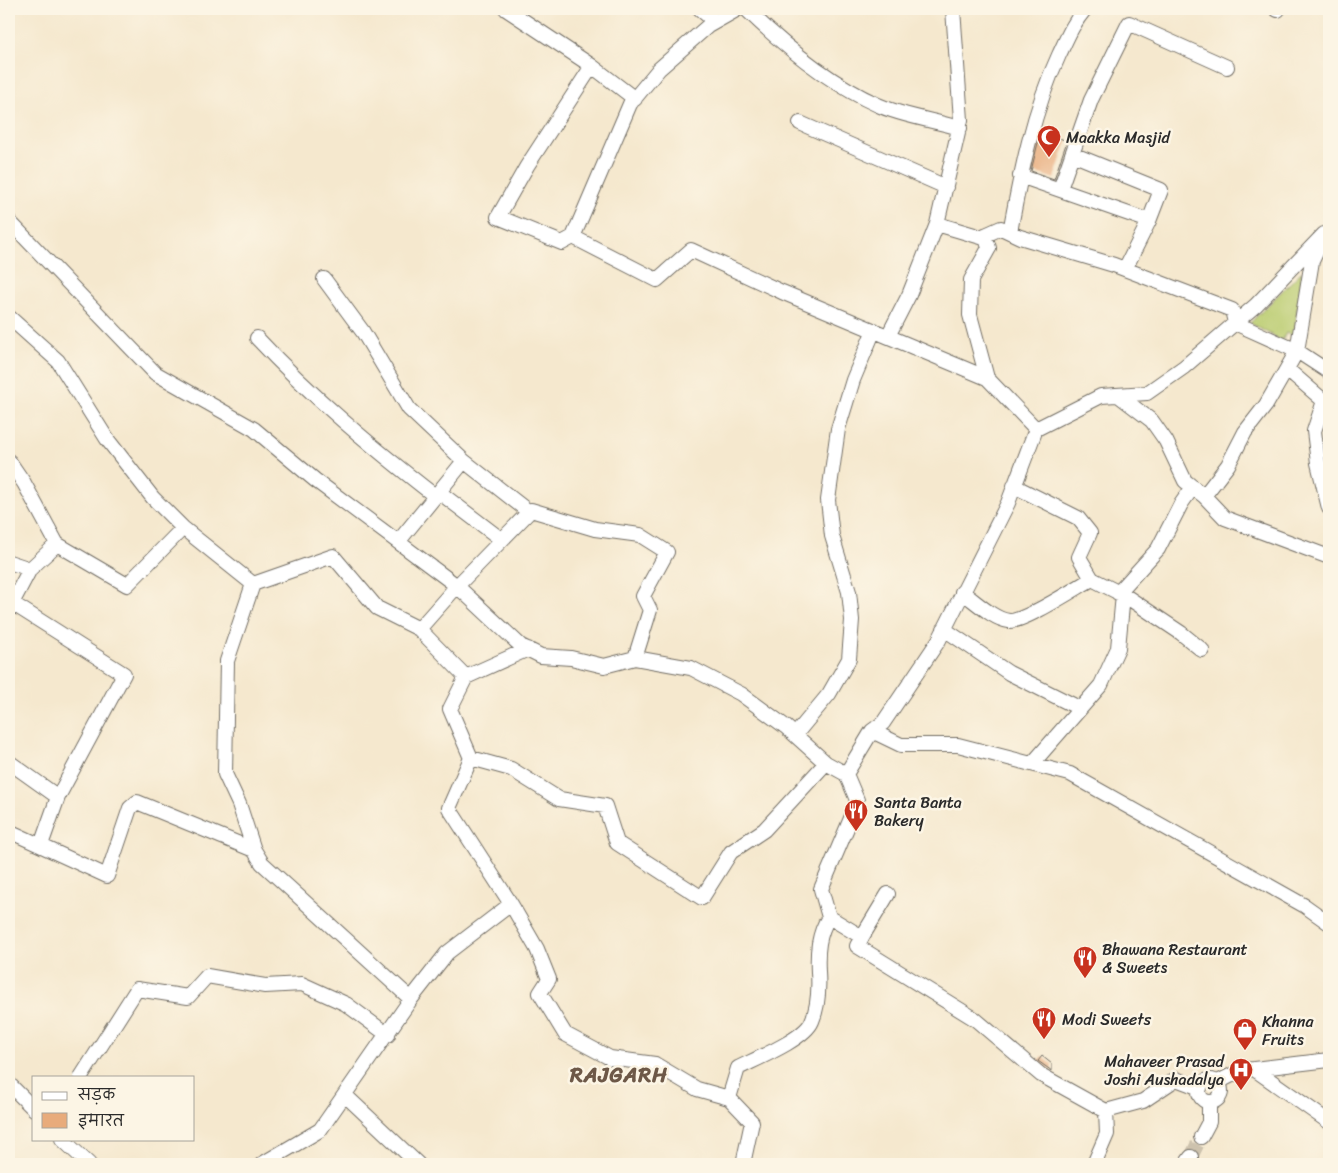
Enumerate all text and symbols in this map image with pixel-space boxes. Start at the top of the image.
place label: Maakka Masjid [1066,123,1172,152]
mosque icon: Maakka Masjid [1036,124,1062,158]
place label: Santa Banta Bakery [874,788,962,835]
restaurant icon: Santa Banta Bakery [843,798,869,832]
place label: Bhawana Restaurant & Sweets [1102,935,1248,982]
restaurant icon: Bhawana Restaurant & Sweets [1072,945,1098,979]
place label: Modi Sweets [1062,1005,1152,1034]
restaurant icon: Modi Sweets [1031,1006,1057,1040]
place label: Khanna Fruits [1262,1007,1314,1054]
shop icon: Khanna Fruits [1232,1017,1258,1051]
place label: Mahaveer Prasad Joshi Aushadalya [1104,1047,1226,1094]
district label: RAJGARH [569,1056,668,1094]
hospital icon: Mahaveer Prasad Joshi Aushadalya [1228,1057,1254,1091]
legend [32,1076,195,1140]
text: सड़क [77,1082,116,1108]
text: इमारत [78,1108,125,1134]

